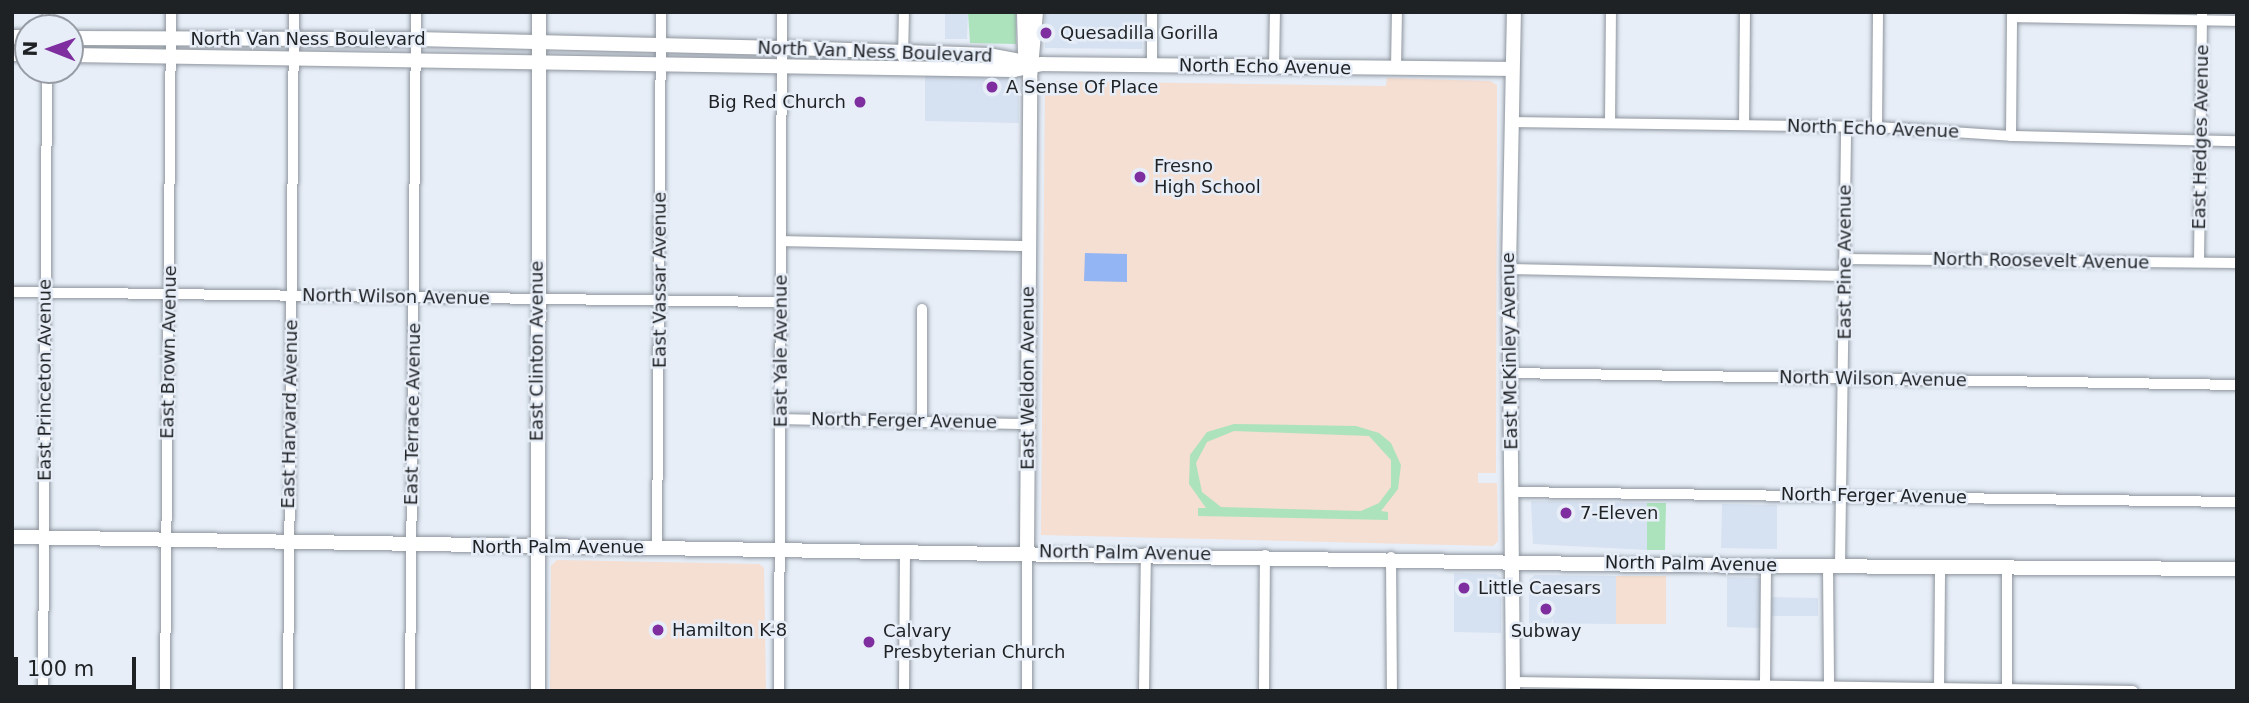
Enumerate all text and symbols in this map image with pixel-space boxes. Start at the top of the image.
north arrow [14,14,84,84]
place label: Quesadilla Gorilla [1060,22,1219,44]
marker: Quesadilla Gorilla [1038,25,1054,41]
street label: North Van Ness Boulevard [190,28,426,50]
street label: North Van Ness Boulevard [757,37,993,67]
text: N [19,41,41,57]
street label: East Hedges Avenue [2189,44,2213,230]
street label: North Echo Avenue [1179,55,1351,79]
place label: A Sense Of Place [1006,76,1158,98]
marker: A Sense Of Place [984,79,1000,95]
place label: Big Red Church [708,91,846,113]
marker: Big Red Church [852,94,868,110]
street label: North Echo Avenue [1786,115,1960,143]
place label: Fresno High School [1154,156,1261,198]
marker: Fresno High School [1132,169,1148,185]
street label: East Pine Avenue [1834,184,1856,340]
street label: East Vassar Avenue [649,192,671,368]
street label: North Roosevelt Avenue [1933,248,2149,274]
street label: East McKinley Avenue [1497,252,1523,450]
street label: East Clinton Avenue [526,261,548,441]
street label: East Brown Avenue [157,265,181,439]
street label: East Yale Avenue [770,275,792,427]
street label: East Princeton Avenue [34,279,56,481]
street label: North Wilson Avenue [302,285,490,309]
street label: East Weldon Avenue [1017,286,1039,470]
street label: East Harvard Avenue [278,319,302,509]
street label: East Terrace Avenue [401,322,425,506]
street label: North Wilson Avenue [1779,367,1967,391]
street label: North Ferger Avenue [811,409,997,433]
street label: North Ferger Avenue [1781,484,1967,508]
place label: 7-Eleven [1580,502,1659,524]
marker: 7-Eleven [1558,505,1574,521]
street label: North Palm Avenue [472,536,644,558]
street label: North Palm Avenue [1039,541,1211,565]
street label: North Palm Avenue [1605,552,1777,576]
place label: Little Caesars [1478,577,1601,599]
marker: Little Caesars [1456,580,1472,596]
marker: Subway [1538,601,1554,617]
place label: Hamilton K-8 [672,619,787,641]
place label: Subway [1511,620,1581,642]
place label: Calvary Presbyterian Church [883,621,1065,664]
marker: Hamilton K-8 [650,622,666,638]
marker: Calvary Presbyterian Church [861,634,877,650]
scale bar [18,644,140,688]
text: 100 m [27,657,94,681]

